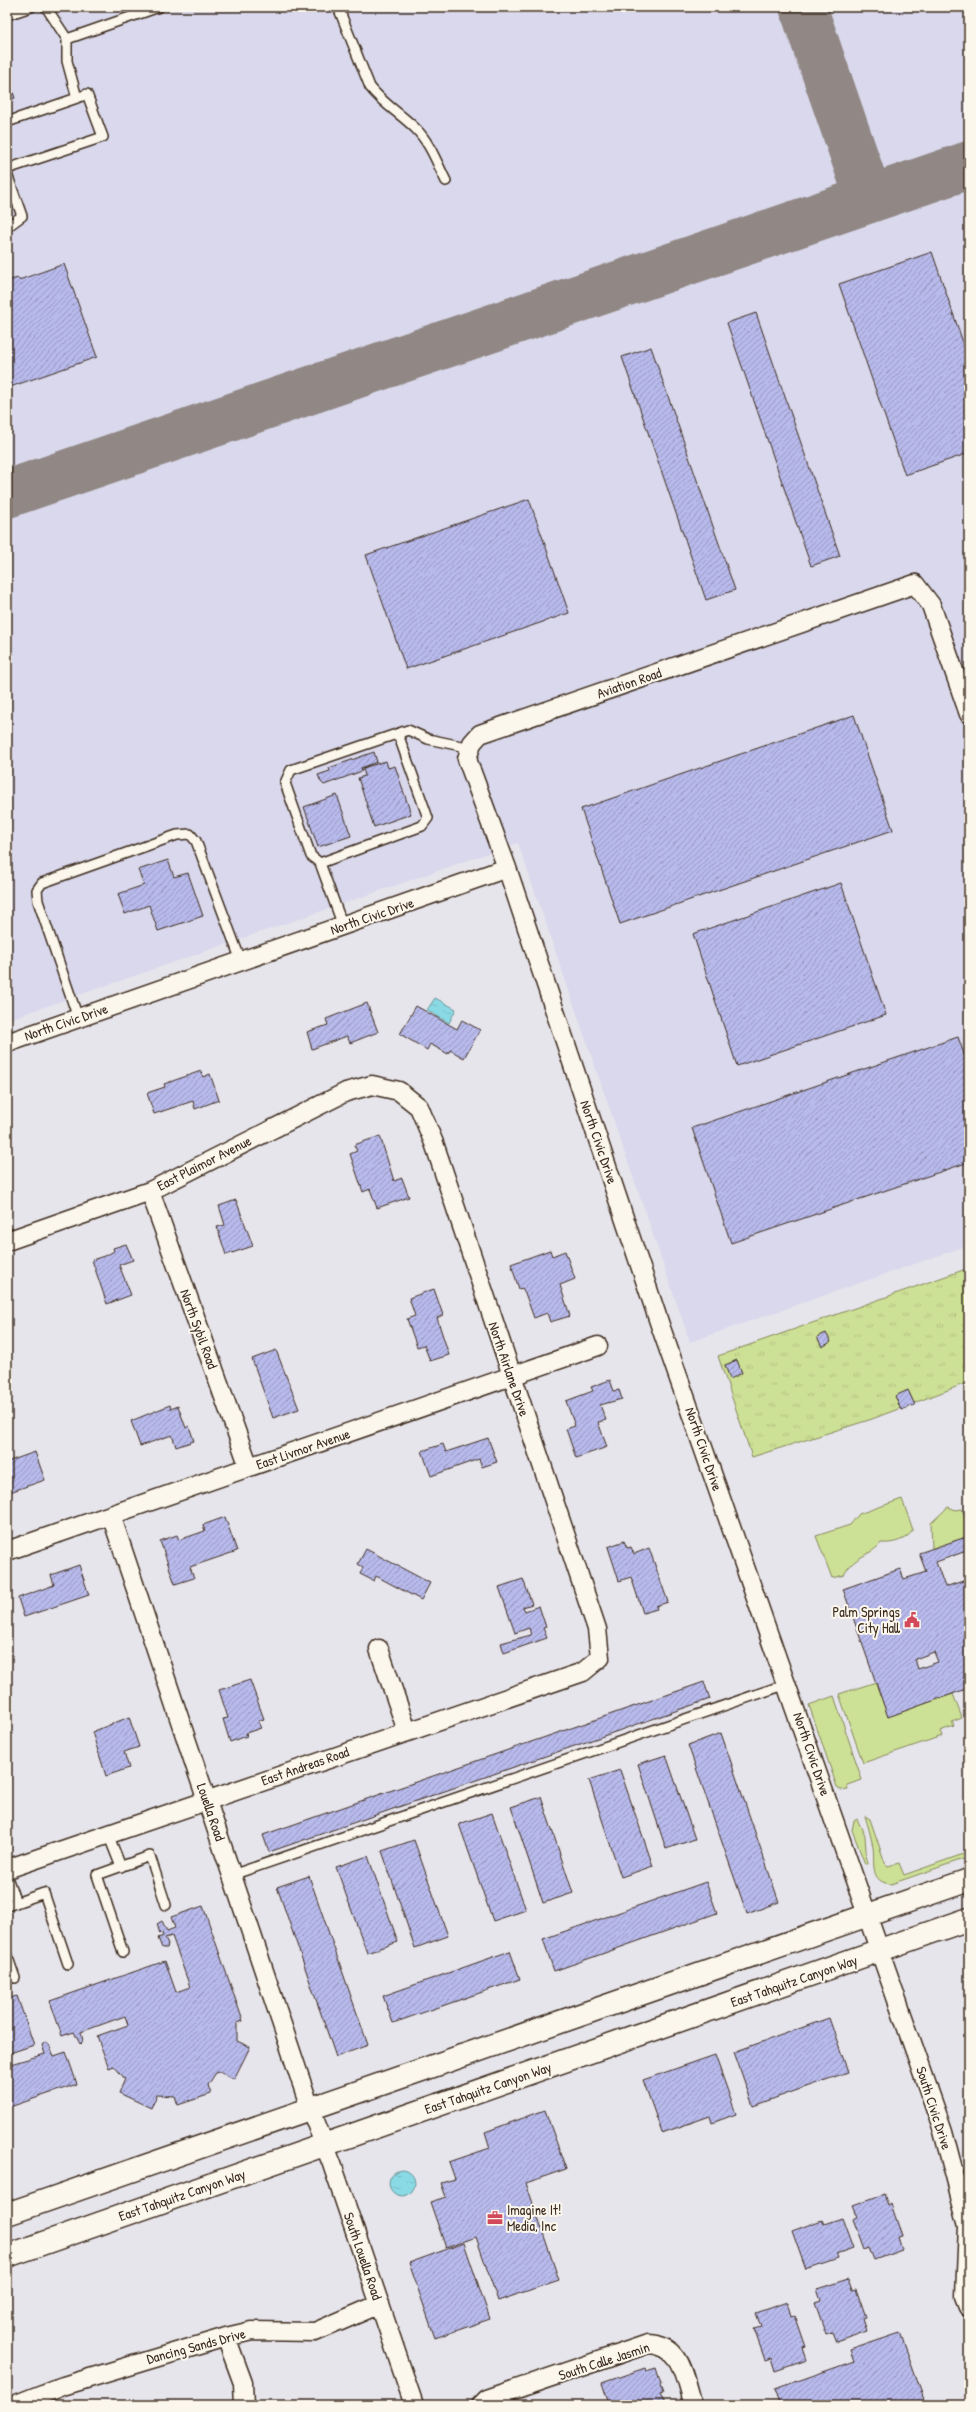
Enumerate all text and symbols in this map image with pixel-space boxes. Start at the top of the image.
street label: Aviation Road [594,662,664,702]
street label: North Civic Drive [328,892,416,939]
street label: North Civic Drive [22,998,110,1045]
street label: North Civic Drive [576,1098,623,1186]
street label: East Plaimor Avenue [153,1130,255,1195]
street label: North Sybil Road [175,1286,223,1372]
street label: North Airlane Drive [484,1319,535,1419]
street label: North Civic Drive [681,1405,728,1493]
street label: East Livmor Avenue [253,1423,353,1474]
place label: Palm Springs City Hall [832,1602,901,1638]
public building icon: Palm Springs City Hall [903,1611,921,1629]
street label: North Civic Drive [789,1710,836,1798]
street label: East Andreas Road [258,1741,352,1789]
street label: Louella Road [193,1781,230,1844]
street label: East Tahquitz Canyon Way [728,1950,860,2012]
street label: East Tahquitz Canyon Way [422,2057,554,2119]
street label: South Civic Drive [912,2064,957,2152]
street label: East Tahquitz Canyon Way [116,2164,248,2226]
place label: Imagine It! Media, Inc [507,2200,561,2235]
office icon: Imagine It! Media, Inc [486,2209,504,2227]
street label: South Louella Road [340,2210,387,2303]
street label: Dancing Sands Drive [144,2323,248,2369]
street label: South Calle Jasmin [556,2337,652,2384]

